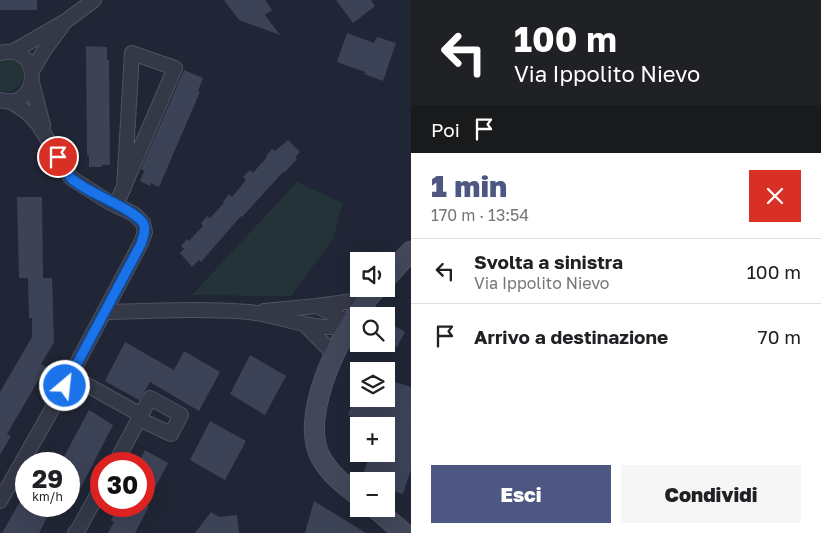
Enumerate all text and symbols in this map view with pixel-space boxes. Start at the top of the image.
text: 100 m [514,18,617,60]
icon: left [431,20,496,85]
text: Via Ippolito Nievo [514,60,700,87]
icon: arrive [470,115,498,143]
text: Poi [431,118,460,141]
pin [37,136,79,178]
icon: arrive [44,143,72,171]
text: 1 min [431,168,507,204]
button: close [749,170,801,222]
text: 170 m · 13:54 [431,205,529,225]
text: Svolta a sinistra [474,250,623,273]
map controls [350,252,395,517]
button: sound [350,252,395,297]
icon: left [431,257,459,285]
text: 100 m [747,260,801,283]
text: Via Ippolito Nievo [474,273,609,293]
button: search [350,307,395,352]
icon: arrive [431,322,459,350]
text: Arrivo a destinazione [474,325,668,348]
text: 70 m [758,325,801,348]
position arrow [38,359,90,411]
button: layers [350,362,395,407]
button: + [350,417,395,462]
speed limit sign: 30 [90,452,155,517]
text: 29 [32,463,63,494]
button: Esci [431,465,611,523]
button: Condividi [621,465,801,523]
button: − [350,472,395,517]
text: km/h [32,489,63,504]

